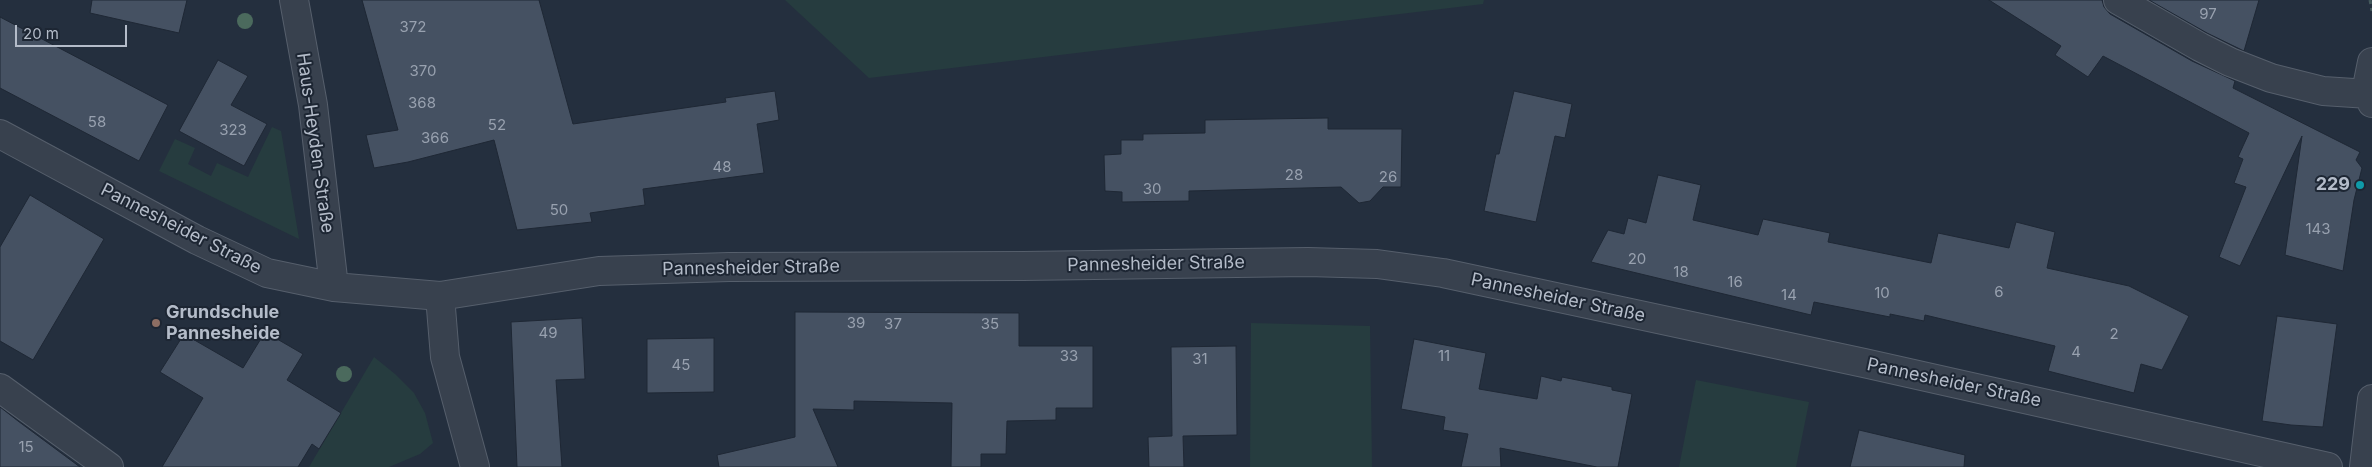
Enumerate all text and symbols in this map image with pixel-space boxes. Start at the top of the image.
house number: 97 [2199,5,2217,23]
scale bar [18,15,130,47]
house number: 372 [400,18,426,36]
text: 20 m [23,24,59,43]
street label: Haus-Heyden-Straße [292,52,338,234]
house number: 370 [410,62,436,80]
house number: 368 [408,94,436,112]
house number: 58 [88,113,106,131]
house number: 52 [488,116,506,134]
house number: 323 [219,121,247,139]
house number: 366 [421,129,449,147]
house number: 48 [713,158,731,176]
house number: 28 [1285,166,1303,184]
house number: 26 [1379,168,1397,186]
place label: 229 [2316,174,2350,196]
street label: Pannesheider Straße [97,179,265,279]
marker: 229 [2354,179,2366,191]
house number: 30 [1143,180,1161,198]
house number: 50 [550,201,568,219]
house number: 143 [2305,220,2331,238]
house number: 20 [1628,250,1646,268]
street label: Pannesheider Straße [1067,252,1245,276]
street label: Pannesheider Straße [662,256,840,280]
house number: 18 [1673,263,1689,281]
street label: Pannesheider Straße [1469,269,1647,327]
house number: 16 [1727,273,1743,291]
house number: 6 [1994,283,2004,301]
house number: 10 [1874,284,1890,302]
house number: 14 [1781,286,1797,304]
place label: Grundschule Pannesheide [166,302,280,344]
house number: 39 [847,314,865,332]
house number: 37 [884,315,902,333]
house number: 35 [981,315,999,333]
marker: Grundschule Pannesheide [150,317,162,329]
house number: 49 [539,324,557,342]
house number: 2 [2109,325,2119,343]
house number: 4 [2071,343,2081,361]
house number: 33 [1060,347,1078,365]
house number: 11 [1438,347,1450,365]
house number: 31 [1192,350,1208,368]
street label: Pannesheider Straße [1865,354,2043,412]
house number: 45 [672,356,690,374]
house number: 15 [18,438,34,456]

